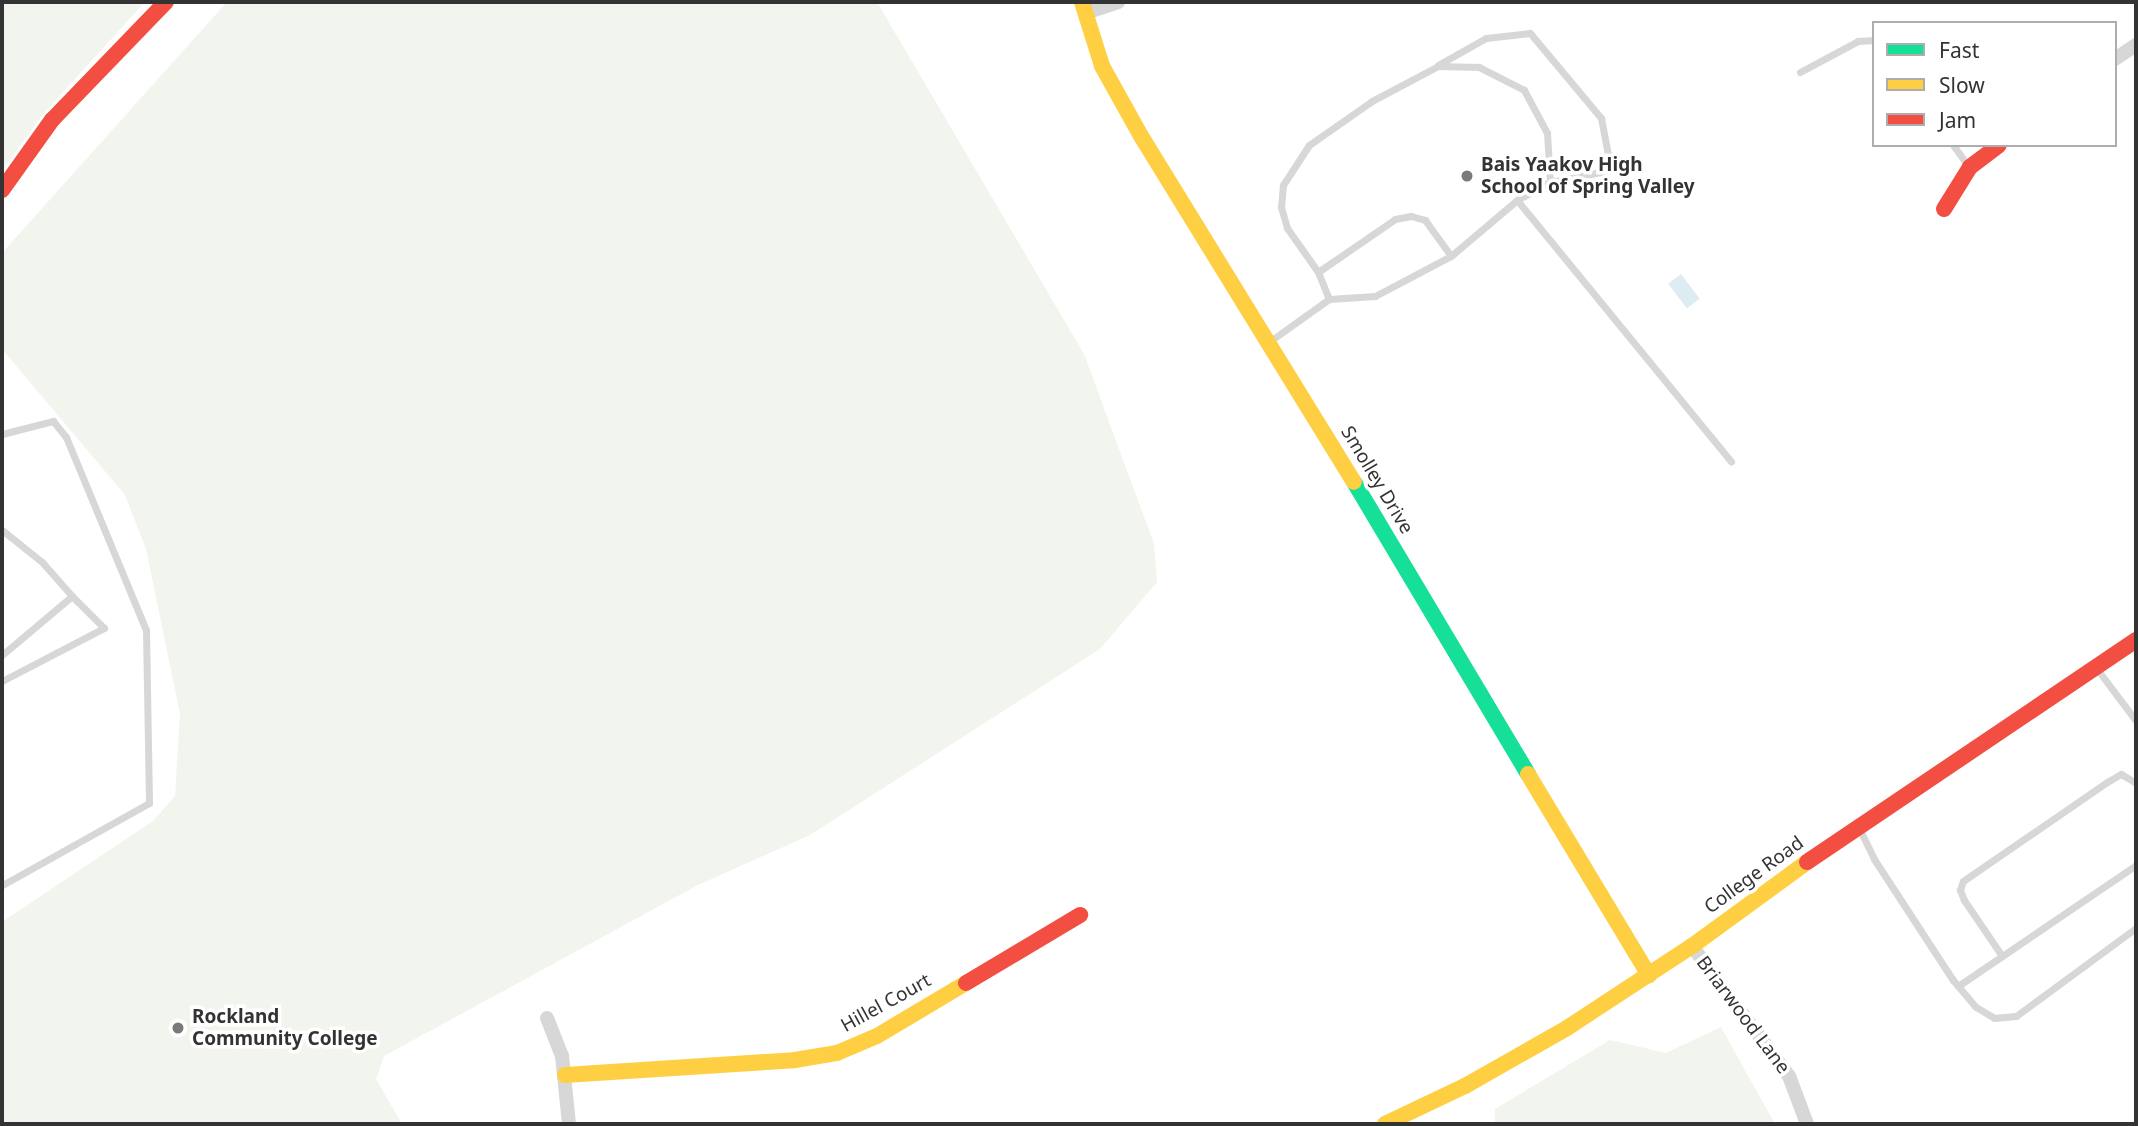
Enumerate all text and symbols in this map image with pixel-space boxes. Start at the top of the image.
legend [1872,21,2117,147]
text: Fast [1939,36,1979,64]
text: Slow [1939,71,1985,99]
text: Jam [1939,106,1976,134]
place label: Bais Yaakov High School of Spring Valley [1481,154,1695,198]
marker: Bais Yaakov High School of Spring Valley [1459,168,1475,184]
street label: Smolley Drive [1336,422,1418,538]
street label: College Road [1700,831,1808,919]
street label: Briarwood Lane [1691,952,1795,1078]
street label: Hillel Court [837,969,935,1037]
place label: Rockland Community College [192,1006,378,1050]
marker: Rockland Community College [170,1020,186,1036]

